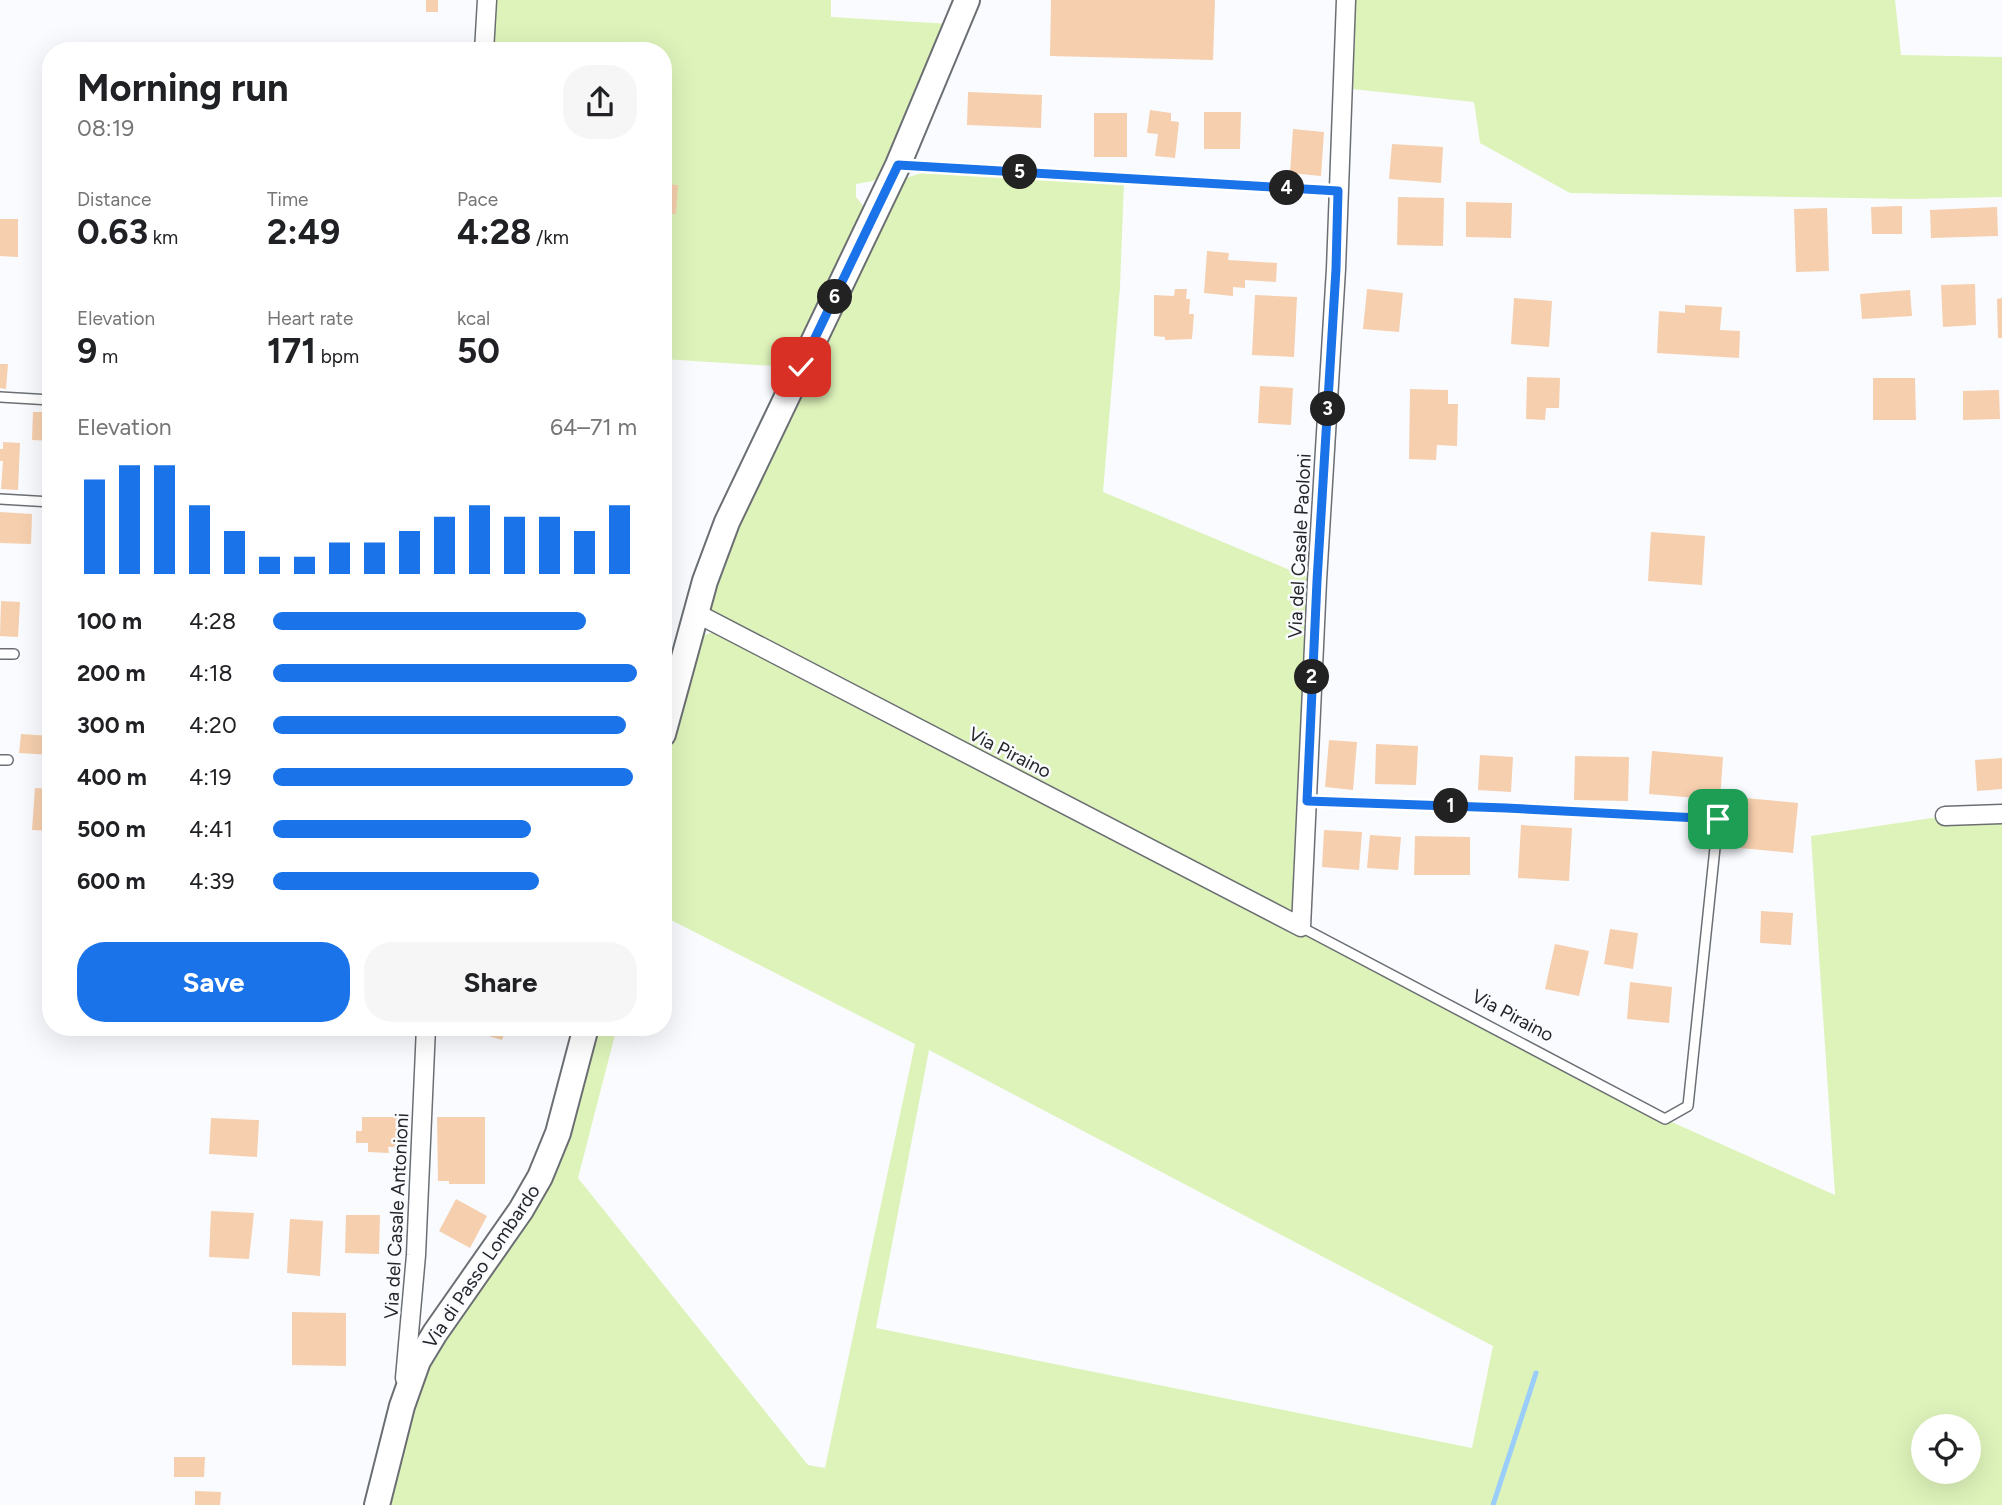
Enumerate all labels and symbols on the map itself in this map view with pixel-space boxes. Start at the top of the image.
pin: 5 [1002,154,1038,190]
pin: 4 [1270,170,1304,206]
pin: 6 [818,280,852,314]
pin [771,337,831,397]
pin: 3 [1310,392,1346,426]
street label: Via del Casale Paoloni [1283,453,1316,639]
pin: 2 [1294,660,1330,694]
street label: Via Piraino [965,722,1055,783]
pin: 1 [1434,788,1468,824]
pin [1688,789,1748,849]
street label: Via Piraino [1468,984,1558,1047]
street label: Via del Casale Antonioni [380,1112,413,1320]
street label: Via di Passo Lombardo [418,1180,545,1353]

